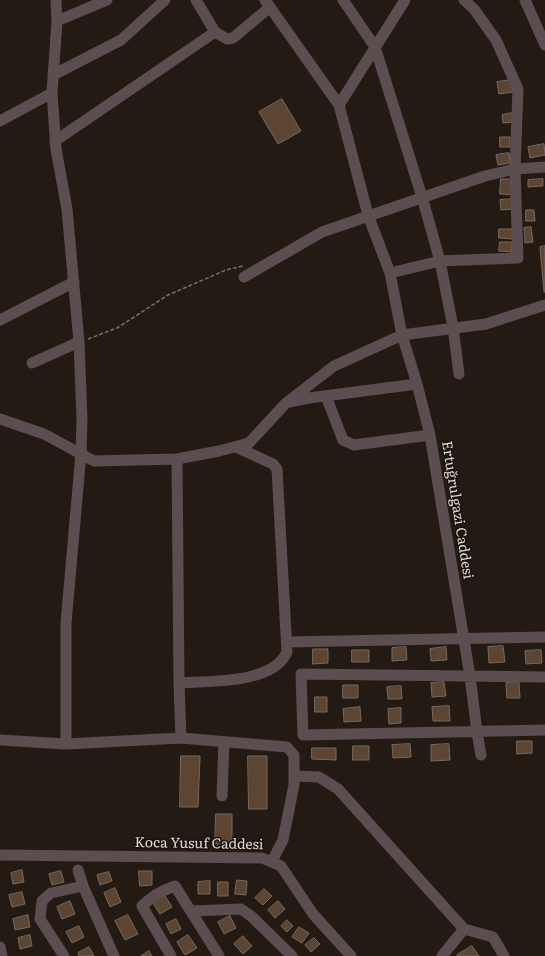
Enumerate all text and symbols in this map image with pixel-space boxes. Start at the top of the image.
street label: Ertuğrulgazi Caddesi [438,440,476,580]
street label: Koca Yusuf Caddesi [134,834,264,854]

